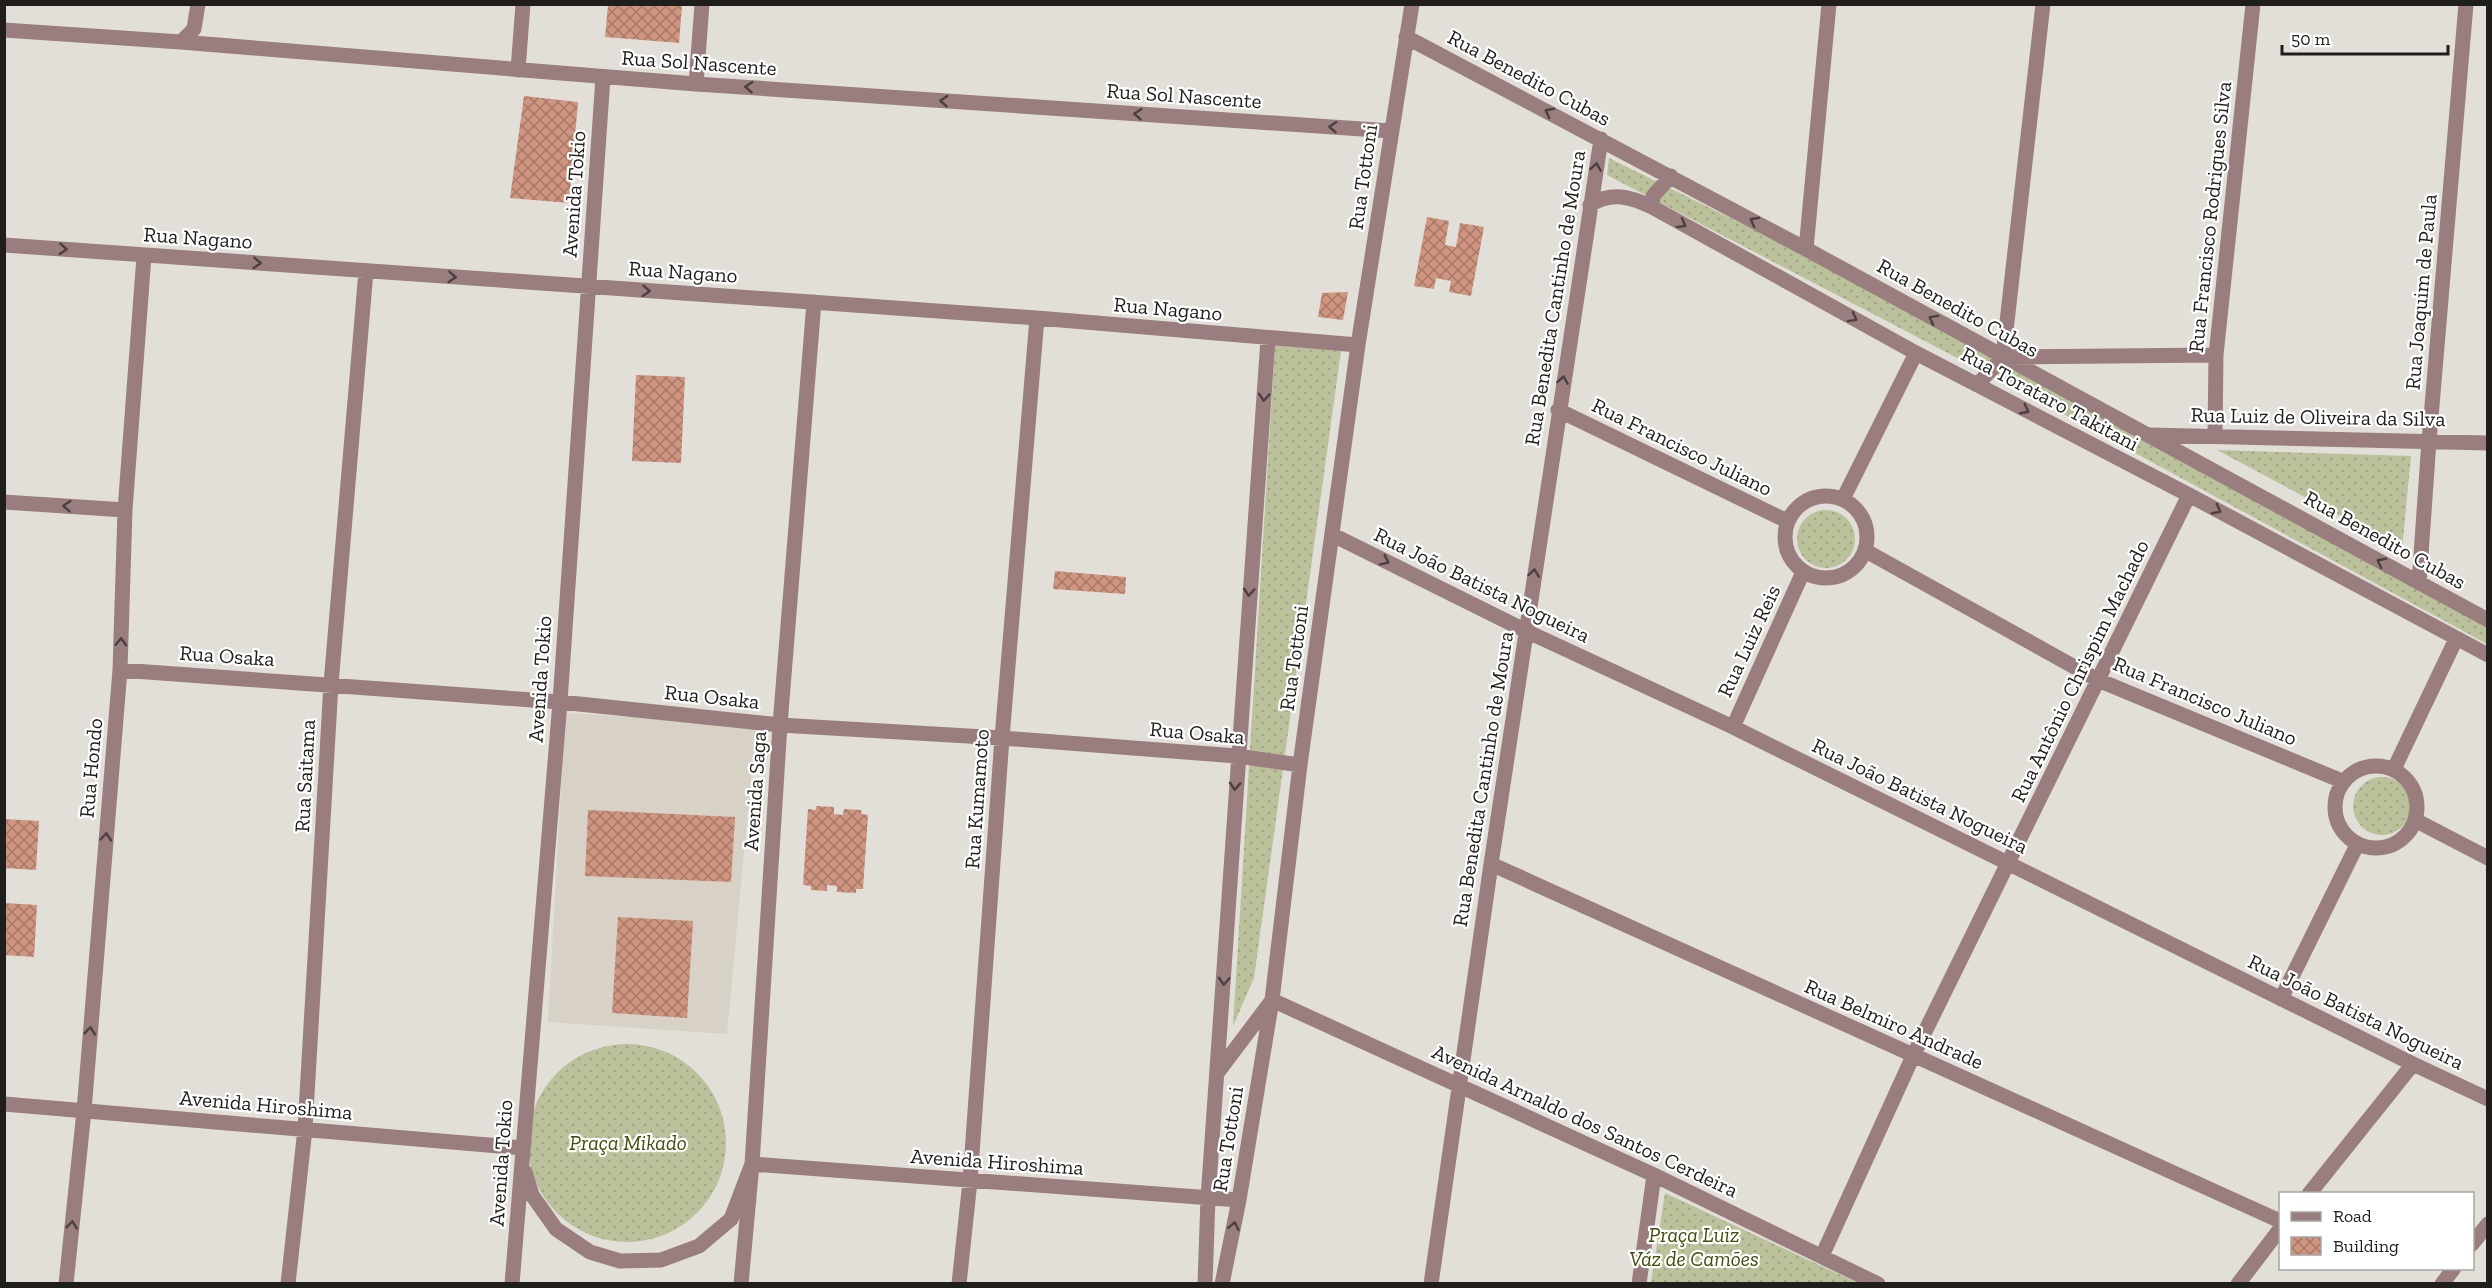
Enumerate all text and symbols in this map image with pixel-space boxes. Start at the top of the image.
scale bar [2282,18,2448,56]
street label: Rua Benedito Cubas [1444,24,1615,131]
text: 50 m [2291,28,2331,50]
street label: Rua Sol Nascente [621,45,778,80]
street label: Rua Sol Nascente [1106,78,1263,113]
street label: Rua Francisco Rodrigues Silva [2183,80,2236,354]
one-way arrow [744,81,753,94]
one-way arrow [939,94,948,107]
one-way arrow [1134,108,1143,121]
one-way arrow [1544,108,1555,119]
one-way arrow [1328,121,1337,134]
street label: Rua Tottoni [1343,123,1382,231]
street label: Avenida Tokio [557,130,590,258]
street label: Rua Benedita Cantinho de Moura [1519,148,1590,447]
one-way arrow [1590,162,1602,172]
street label: Rua Joaquim de Paula [2399,193,2442,391]
one-way arrow [1676,217,1686,228]
one-way arrow [1750,217,1760,228]
street label: Rua Nagano [143,221,253,254]
one-way arrow [58,242,67,255]
street label: Rua Benedito Cubas [1873,253,2043,362]
street label: Rua Nagano [628,255,738,288]
one-way arrow [253,257,262,270]
one-way arrow [447,270,456,283]
one-way arrow [642,284,651,297]
street label: Rua Nagano [1113,291,1224,326]
one-way arrow [1847,311,1857,322]
one-way arrow [1929,315,1939,326]
street label: Rua Torataro Takitani [1957,341,2144,456]
one-way arrow [1556,376,1568,385]
street label: Rua Francisco Juliano [1588,392,1776,501]
one-way arrow [1257,393,1270,402]
street label: Rua Luiz de Oliveira da Silva [2190,402,2446,431]
one-way arrow [2019,403,2029,414]
street label: Rua Benedito Cubas [2300,485,2470,594]
one-way arrow [62,500,71,513]
one-way arrow [2210,503,2221,514]
street label: Rua João Batista Nogueira [1370,521,1594,648]
street label: Rua Antônio Chrispim Machado [2005,536,2154,806]
one-way arrow [1379,554,1389,565]
one-way arrow [2377,558,2387,569]
one-way arrow [1528,569,1540,578]
street label: Rua Luiz Reis [1712,581,1785,701]
one-way arrow [1243,587,1256,596]
street label: Rua Tottoni [1274,604,1313,712]
street label: Avenida Tokio [523,615,556,743]
street label: Rua Benedita Cantinho de Moura [1447,629,1518,928]
one-way arrow [115,638,127,647]
street label: Rua Osaka [179,640,275,671]
street label: Rua Francisco Juliano [2109,650,2301,751]
street label: Rua Osaka [663,679,761,714]
street label: Rua Osaka [1148,716,1246,749]
street label: Rua Hondo [74,717,107,819]
street label: Rua Saitama [289,719,320,833]
street label: Rua Kumamoto [959,728,994,870]
street label: Avenida Saga [738,730,771,852]
street label: Rua João Batista Nogueira [1808,732,2032,859]
one-way arrow [1229,782,1242,791]
one-way arrow [100,832,113,841]
street label: Rua João Batista Nogueira [2244,948,2468,1075]
street label: Rua Belmiro Andrade [1801,973,1988,1074]
one-way arrow [1217,976,1230,985]
one-way arrow [84,1027,97,1036]
street label: Avenida Arnaldo dos Santos Cerdeira [1428,1039,1742,1203]
street label: Avenida Hiroshima [178,1084,354,1125]
street label: Rua Tottoni [1207,1085,1248,1193]
street label: Avenida Tokio [484,1099,517,1227]
park label: Praça Mikado [569,1130,687,1155]
street label: Avenida Hiroshima [910,1143,1085,1180]
legend [2279,1192,2474,1270]
text: Road [2333,1205,2372,1227]
one-way arrow [65,1221,78,1230]
one-way arrow [1227,1222,1240,1232]
park label: Praça Luiz Váz de Camões [1629,1222,1759,1271]
text: Building [2333,1235,2399,1257]

